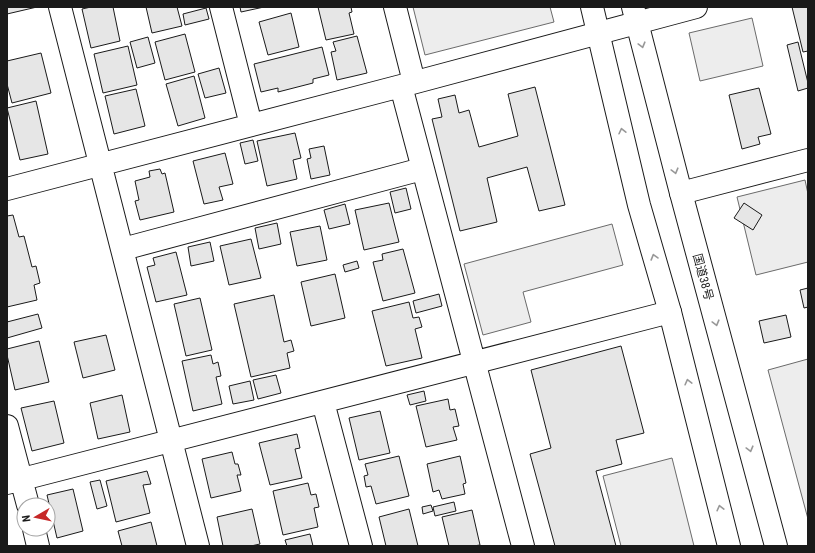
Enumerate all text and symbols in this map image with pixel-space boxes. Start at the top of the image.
one-way arrow [638,42,646,48]
one-way arrow [618,128,626,134]
one-way arrow [670,167,679,174]
street label: 国道38号 [690,252,716,302]
one-way arrow [650,253,659,260]
one-way arrow [711,319,720,326]
one-way arrow [684,379,692,385]
one-way arrow [745,446,753,452]
north arrow [16,497,56,537]
one-way arrow [716,505,724,511]
text: N [20,514,34,523]

